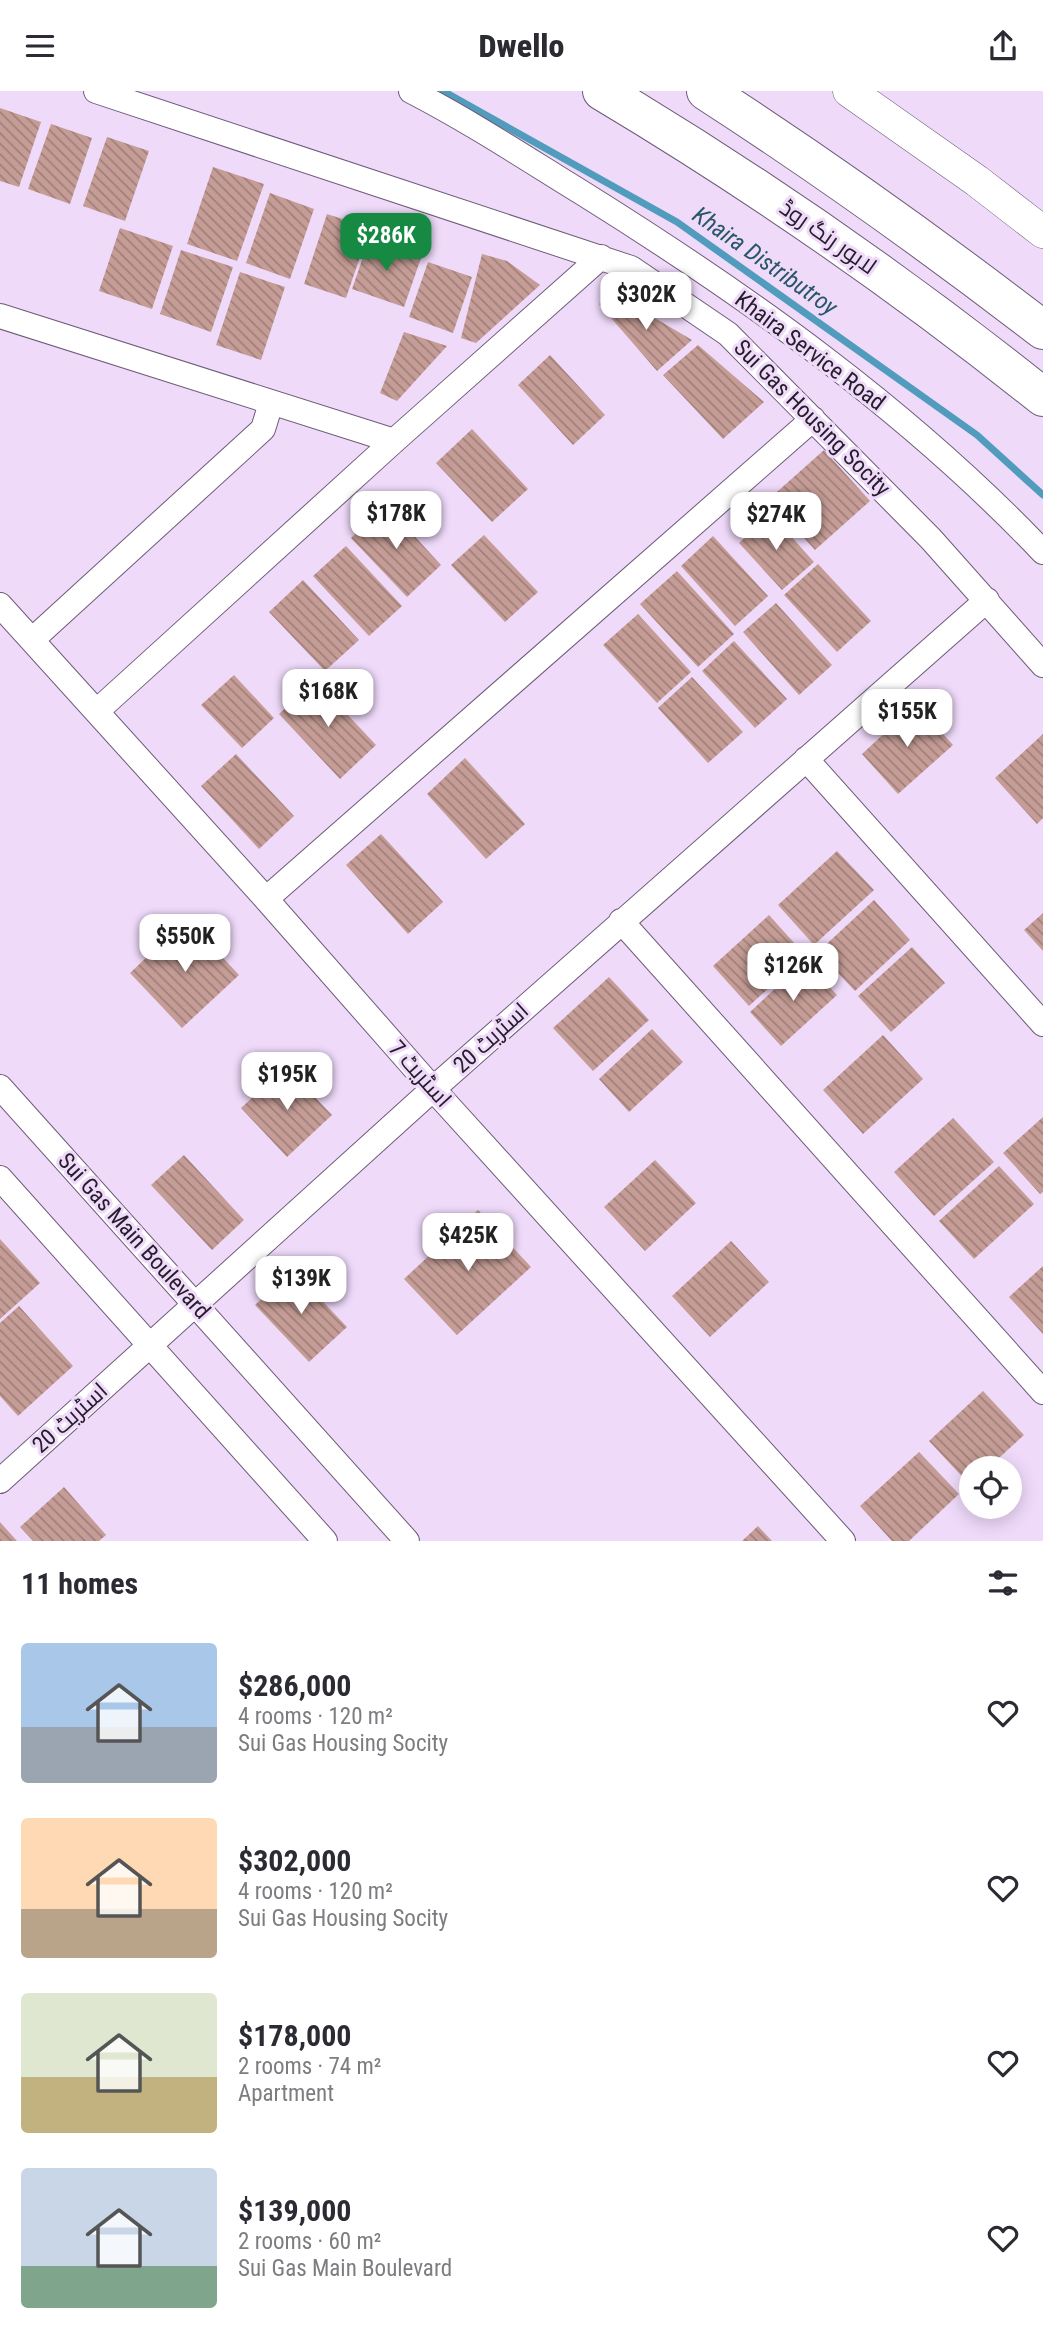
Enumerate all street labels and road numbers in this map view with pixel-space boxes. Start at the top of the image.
street label: لاہور رنگ روڈ [774,194,881,281]
street label: Khaira Service Road [730,286,890,416]
street label: Sui Gas Housing Socity [728,334,896,502]
street label: اسٹریٹ 20 [448,997,534,1079]
street label: اسٹریٹ 7 [383,1035,457,1113]
street label: Sui Gas Main Boulevard [52,1147,216,1325]
street label: اسٹریٹ 20 [27,1377,113,1459]

